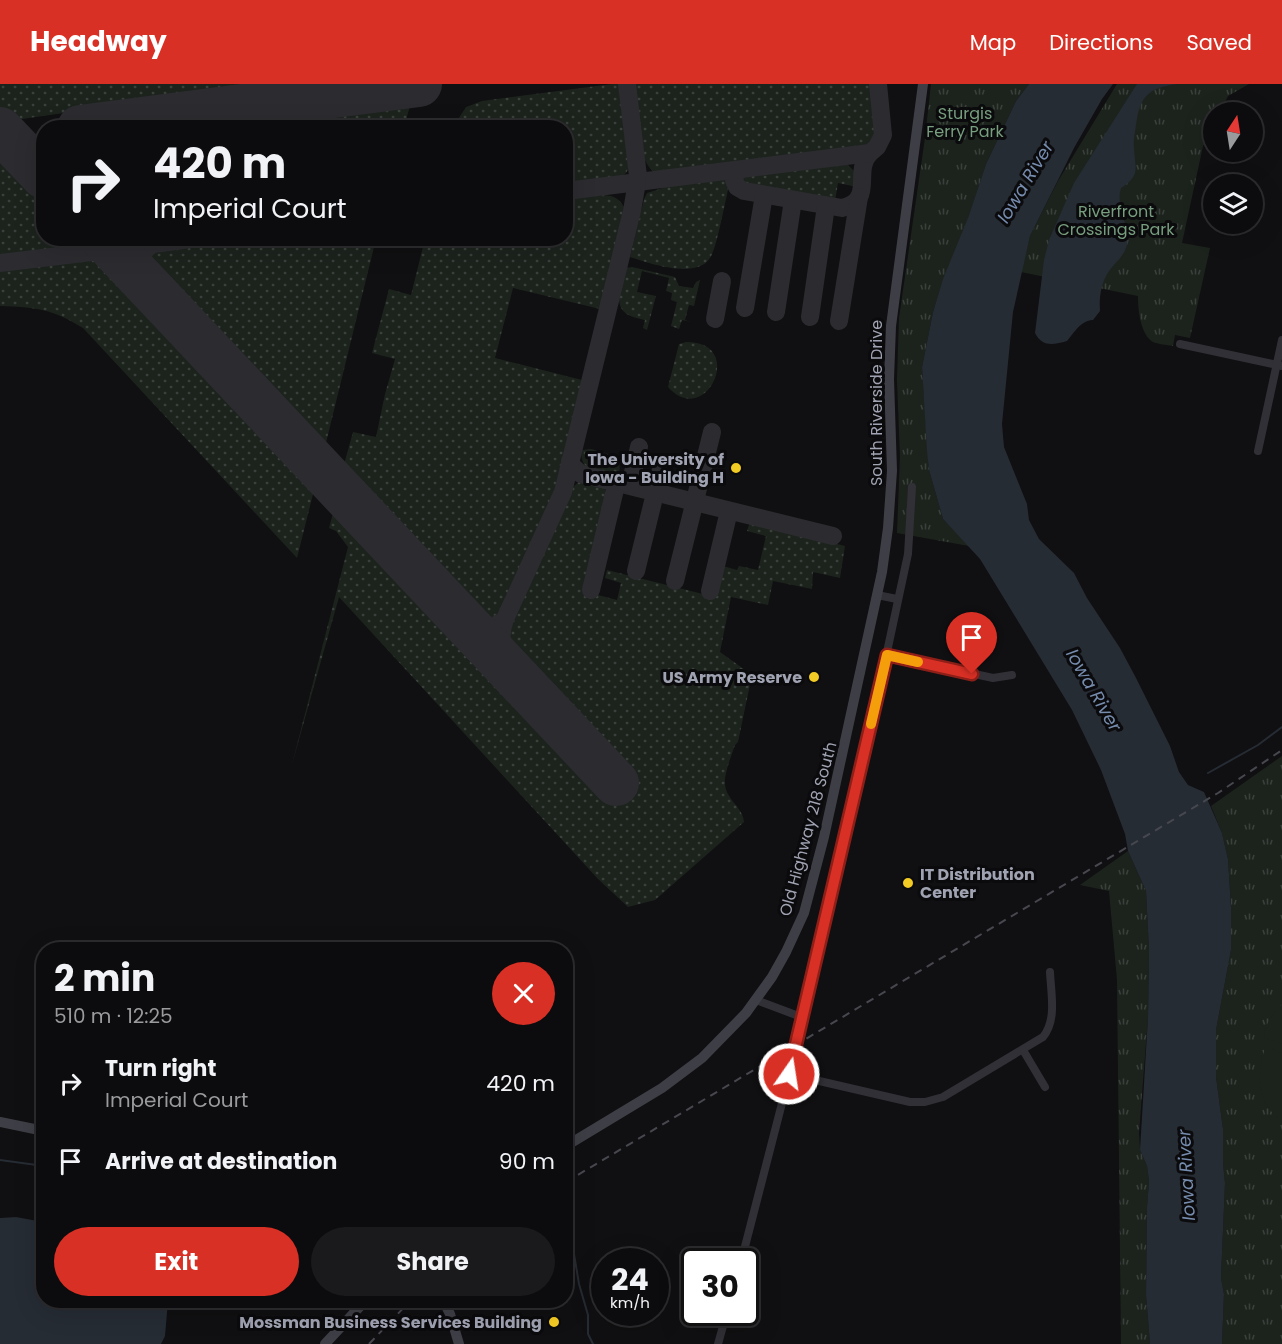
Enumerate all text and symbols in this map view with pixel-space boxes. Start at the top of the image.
text: Headway [30,22,167,61]
text: Map [970,28,1016,57]
text: Directions [1049,28,1153,57]
text: Saved [1186,28,1252,57]
park label: Sturgis Ferry Park [926,102,1004,143]
north arrow [1203,102,1263,162]
map controls [1203,102,1263,234]
text: 420 m [153,134,286,193]
water label: Iowa River [991,135,1060,228]
icon: right [54,144,132,222]
button: layers [1203,174,1263,234]
text: Imperial Court [153,190,347,227]
park label: Riverfront Crossings Park [1057,200,1175,241]
street label: South Riverside Drive [865,320,888,486]
place label: The University of Iowa - Building H [585,448,724,489]
marker: The University of Iowa - Building H [729,461,743,475]
pin [946,612,997,674]
icon: arrive [955,621,988,654]
water label: Iowa River [1060,644,1128,737]
place label: US Army Reserve [663,666,802,689]
marker: US Army Reserve [807,670,821,684]
street label: Old Highway 218 South [774,739,842,919]
place label: IT Distribution Center [920,863,1035,904]
marker: IT Distribution Center [901,876,915,890]
text: 2 min [54,953,155,1004]
button: close [492,962,555,1025]
text: 510 m · 12:25 [54,1002,173,1030]
position arrow [757,1042,821,1106]
text: Turn right [105,1053,216,1084]
icon: right [54,1067,87,1100]
text: 420 m [486,1068,555,1099]
text: Imperial Court [105,1086,248,1114]
water label: Iowa River [1171,1127,1201,1221]
icon: arrive [54,1145,87,1178]
text: Arrive at destination [105,1146,337,1177]
text: 90 m [499,1146,555,1177]
button: Exit [54,1227,299,1296]
button: Share [311,1227,555,1296]
speed limit sign: 30 [681,1248,759,1326]
text: 24 [611,1258,649,1301]
text: km/h [610,1292,650,1313]
place label: Mossman Business Services Building [239,1311,542,1334]
marker: Mossman Business Services Building [547,1315,561,1329]

